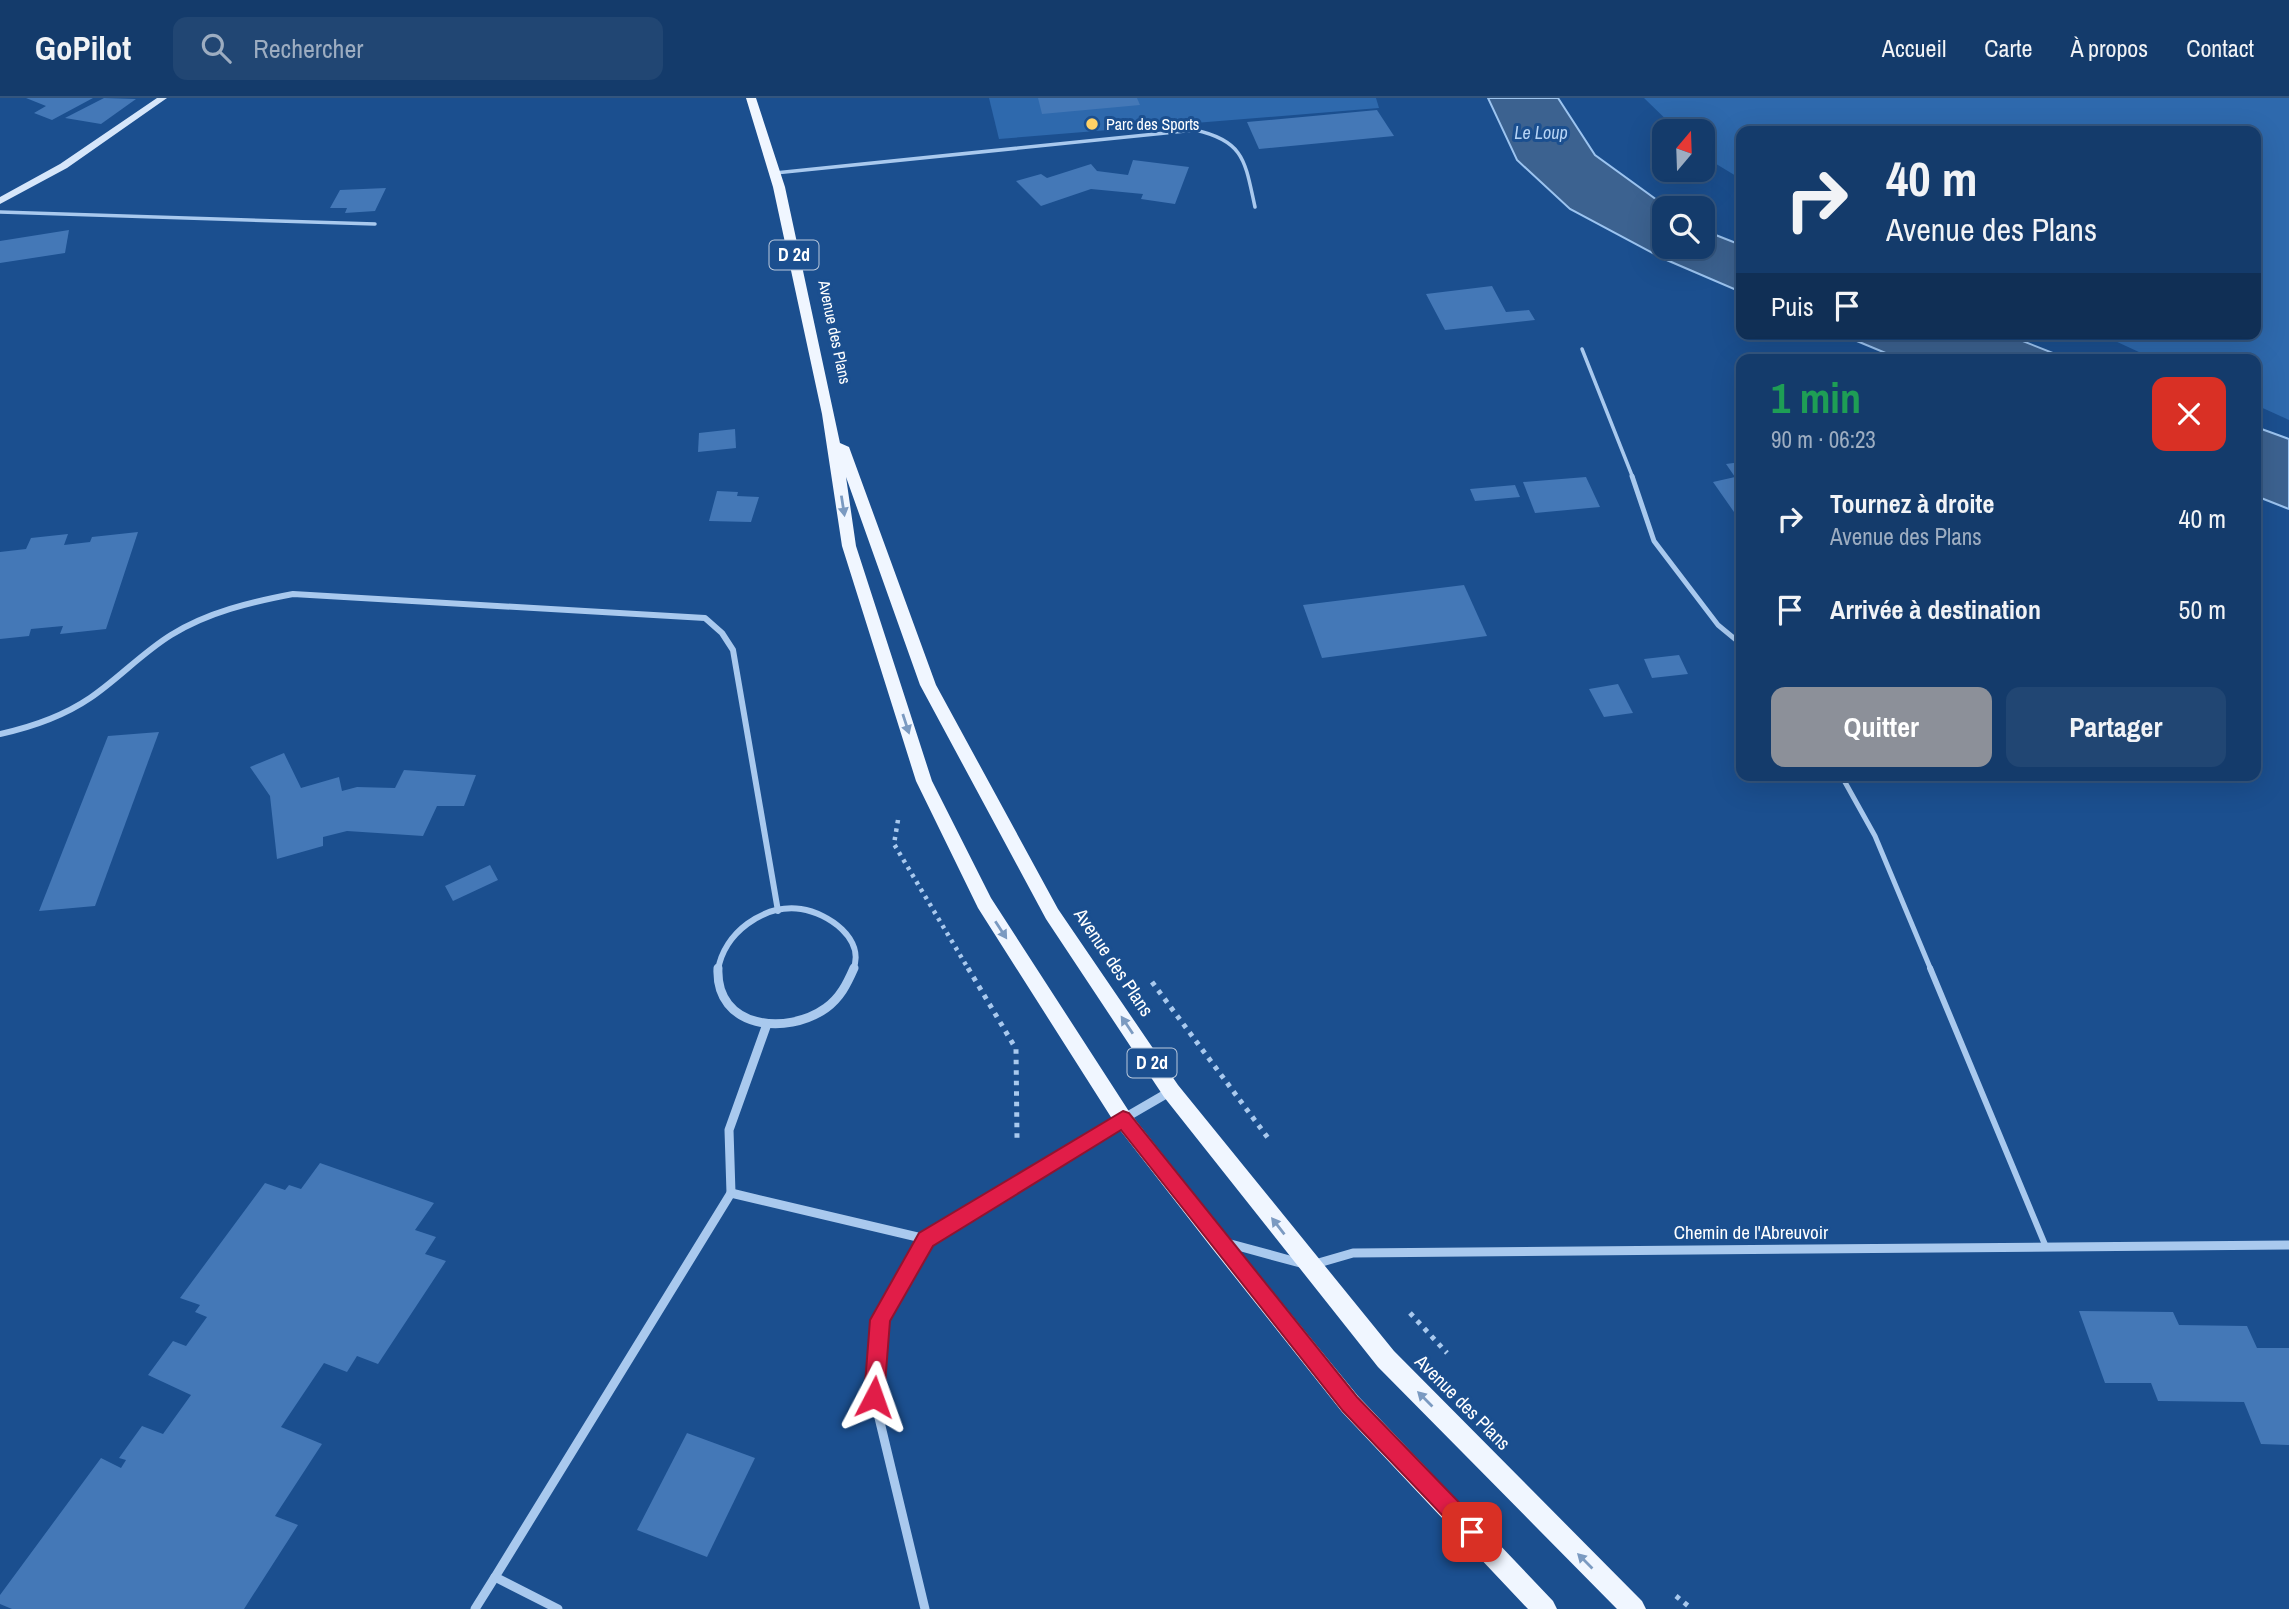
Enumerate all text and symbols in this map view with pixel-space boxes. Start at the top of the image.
search box [173,17,663,80]
text: GoPilot [35,26,131,70]
icon: search [197,29,235,67]
text: Rechercher [253,31,363,66]
text: Accueil [1882,32,1946,64]
text: Carte [1984,32,2032,64]
text: À propos [2070,32,2148,64]
text: Contact [2186,32,2254,64]
place label: Parc des Sports [1106,113,1199,135]
marker: Parc des Sports [1084,116,1100,132]
north arrow [1652,119,1715,182]
map controls [1652,119,1715,259]
water label: Le Loup [1514,120,1568,145]
text: 40 m [1886,145,1978,211]
icon: right [1771,154,1862,245]
button: search [1652,196,1715,259]
text: Avenue des Plans [1886,208,2097,251]
road number: D 2d [770,240,818,270]
street label: Avenue des Plans [813,277,857,386]
icon: arrive [1828,287,1866,325]
text: Puis [1771,289,1814,324]
text: 1 min [1771,370,1861,426]
button: close [2152,377,2226,451]
text: 90 m · 06:23 [1771,424,1876,455]
text: Tournez à droite [1830,486,1994,521]
one-way arrow [838,495,849,517]
icon: right [1771,500,1809,538]
text: 40 m [2179,501,2226,536]
text: Avenue des Plans [1830,521,1982,552]
icon: arrive [1771,591,1809,629]
text: Arrivée à destination [1830,592,2041,627]
text: 50 m [2179,592,2226,627]
button: Quitter [1771,687,1992,767]
button: Partager [2006,687,2226,767]
one-way arrow [901,714,912,735]
street label: Avenue des Plans [1068,902,1160,1021]
one-way arrow [995,920,1008,939]
one-way arrow [1120,1015,1133,1035]
road number: D 2d [1128,1048,1176,1078]
one-way arrow [1271,1217,1285,1235]
street label: Chemin de l'Abreuvoir [1674,1219,1829,1245]
street label: Avenue des Plans [1409,1348,1517,1456]
position arrow [837,1360,911,1434]
one-way arrow [1418,1391,1434,1408]
pin [1442,1502,1502,1562]
icon: arrive [1453,1513,1491,1551]
one-way arrow [1577,1552,1594,1569]

